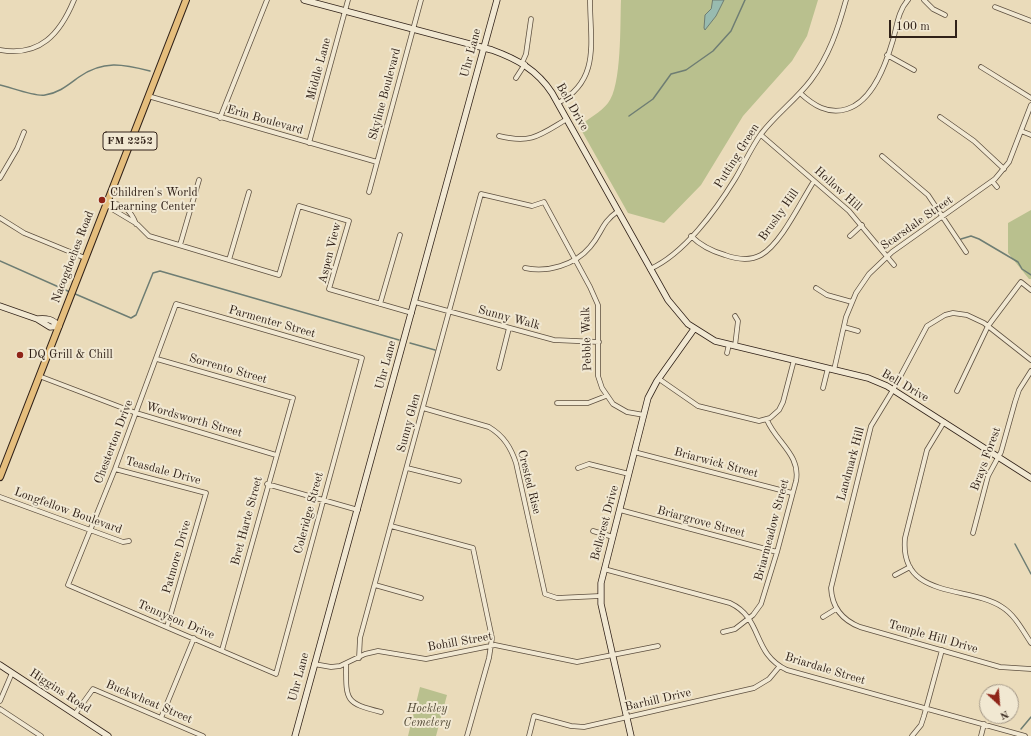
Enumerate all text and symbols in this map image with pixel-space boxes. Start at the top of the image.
scale bar [891,12,959,38]
text: 100 m [896,21,930,33]
street label: Uhr Lane [458,27,484,79]
street label: Middle Lane [304,36,334,102]
street label: Skyline Boulevard [366,47,404,141]
street label: Bell Drive [553,81,591,133]
street label: Erin Boulevard [225,102,305,138]
street label: Putting Green [711,121,763,191]
road number: FM 2252 [103,132,157,150]
street label: Hollow Hill [811,164,865,214]
place label: Children's World Learning Center [110,186,198,214]
street label: Brushy Hill [756,186,802,244]
street label: Scarsdale Street [878,193,956,253]
marker: Children's World Learning Center [97,195,107,205]
street label: Nacogdoches Road [49,209,97,305]
street label: Aspen View [315,221,345,285]
street label: Parmenter Street [227,303,317,341]
street label: Sunny Walk [476,303,542,333]
street label: Pebble Walk [579,306,595,372]
street label: Uhr Lane [373,339,399,391]
place label: DQ Grill & Chill [28,348,113,362]
marker: DQ Grill & Chill [15,350,25,360]
street label: Sorrento Street [187,351,269,387]
street label: Bell Drive [879,367,931,405]
street label: Sunny Glen [394,392,424,454]
street label: Chesterton Drive [91,398,137,486]
street label: Wordsworth Street [144,399,244,441]
street label: Landmark Hill [834,425,868,503]
street label: Brays Forest [968,425,1004,493]
street label: Briarwick Street [672,445,760,481]
street label: Crested Rise [514,448,544,516]
street label: Teasdale Drive [124,454,202,488]
street label: Coleridge Street [291,470,327,556]
street label: Bret Harte Street [228,475,266,567]
street label: Briarmeadow Street [751,478,793,582]
street label: Bellcrest Drive [588,484,622,562]
street label: Longfellow Boulevard [12,485,124,537]
street label: Briargrove Street [655,503,747,541]
street label: Patmore Drive [160,519,194,595]
street label: Tennyson Drive [135,597,217,643]
street label: Temple Hill Drive [887,617,979,657]
street label: Bohill Street [426,629,494,655]
street label: Briardale Street [783,650,867,688]
street label: Uhr Lane [286,651,312,703]
street label: Higgins Road [26,666,94,716]
street label: Buckwheat Street [103,677,195,727]
north arrow [979,684,1019,724]
street label: Barhill Drive [623,685,693,715]
park label: Hockley Cemetery [403,702,451,730]
text: N [998,708,1010,721]

